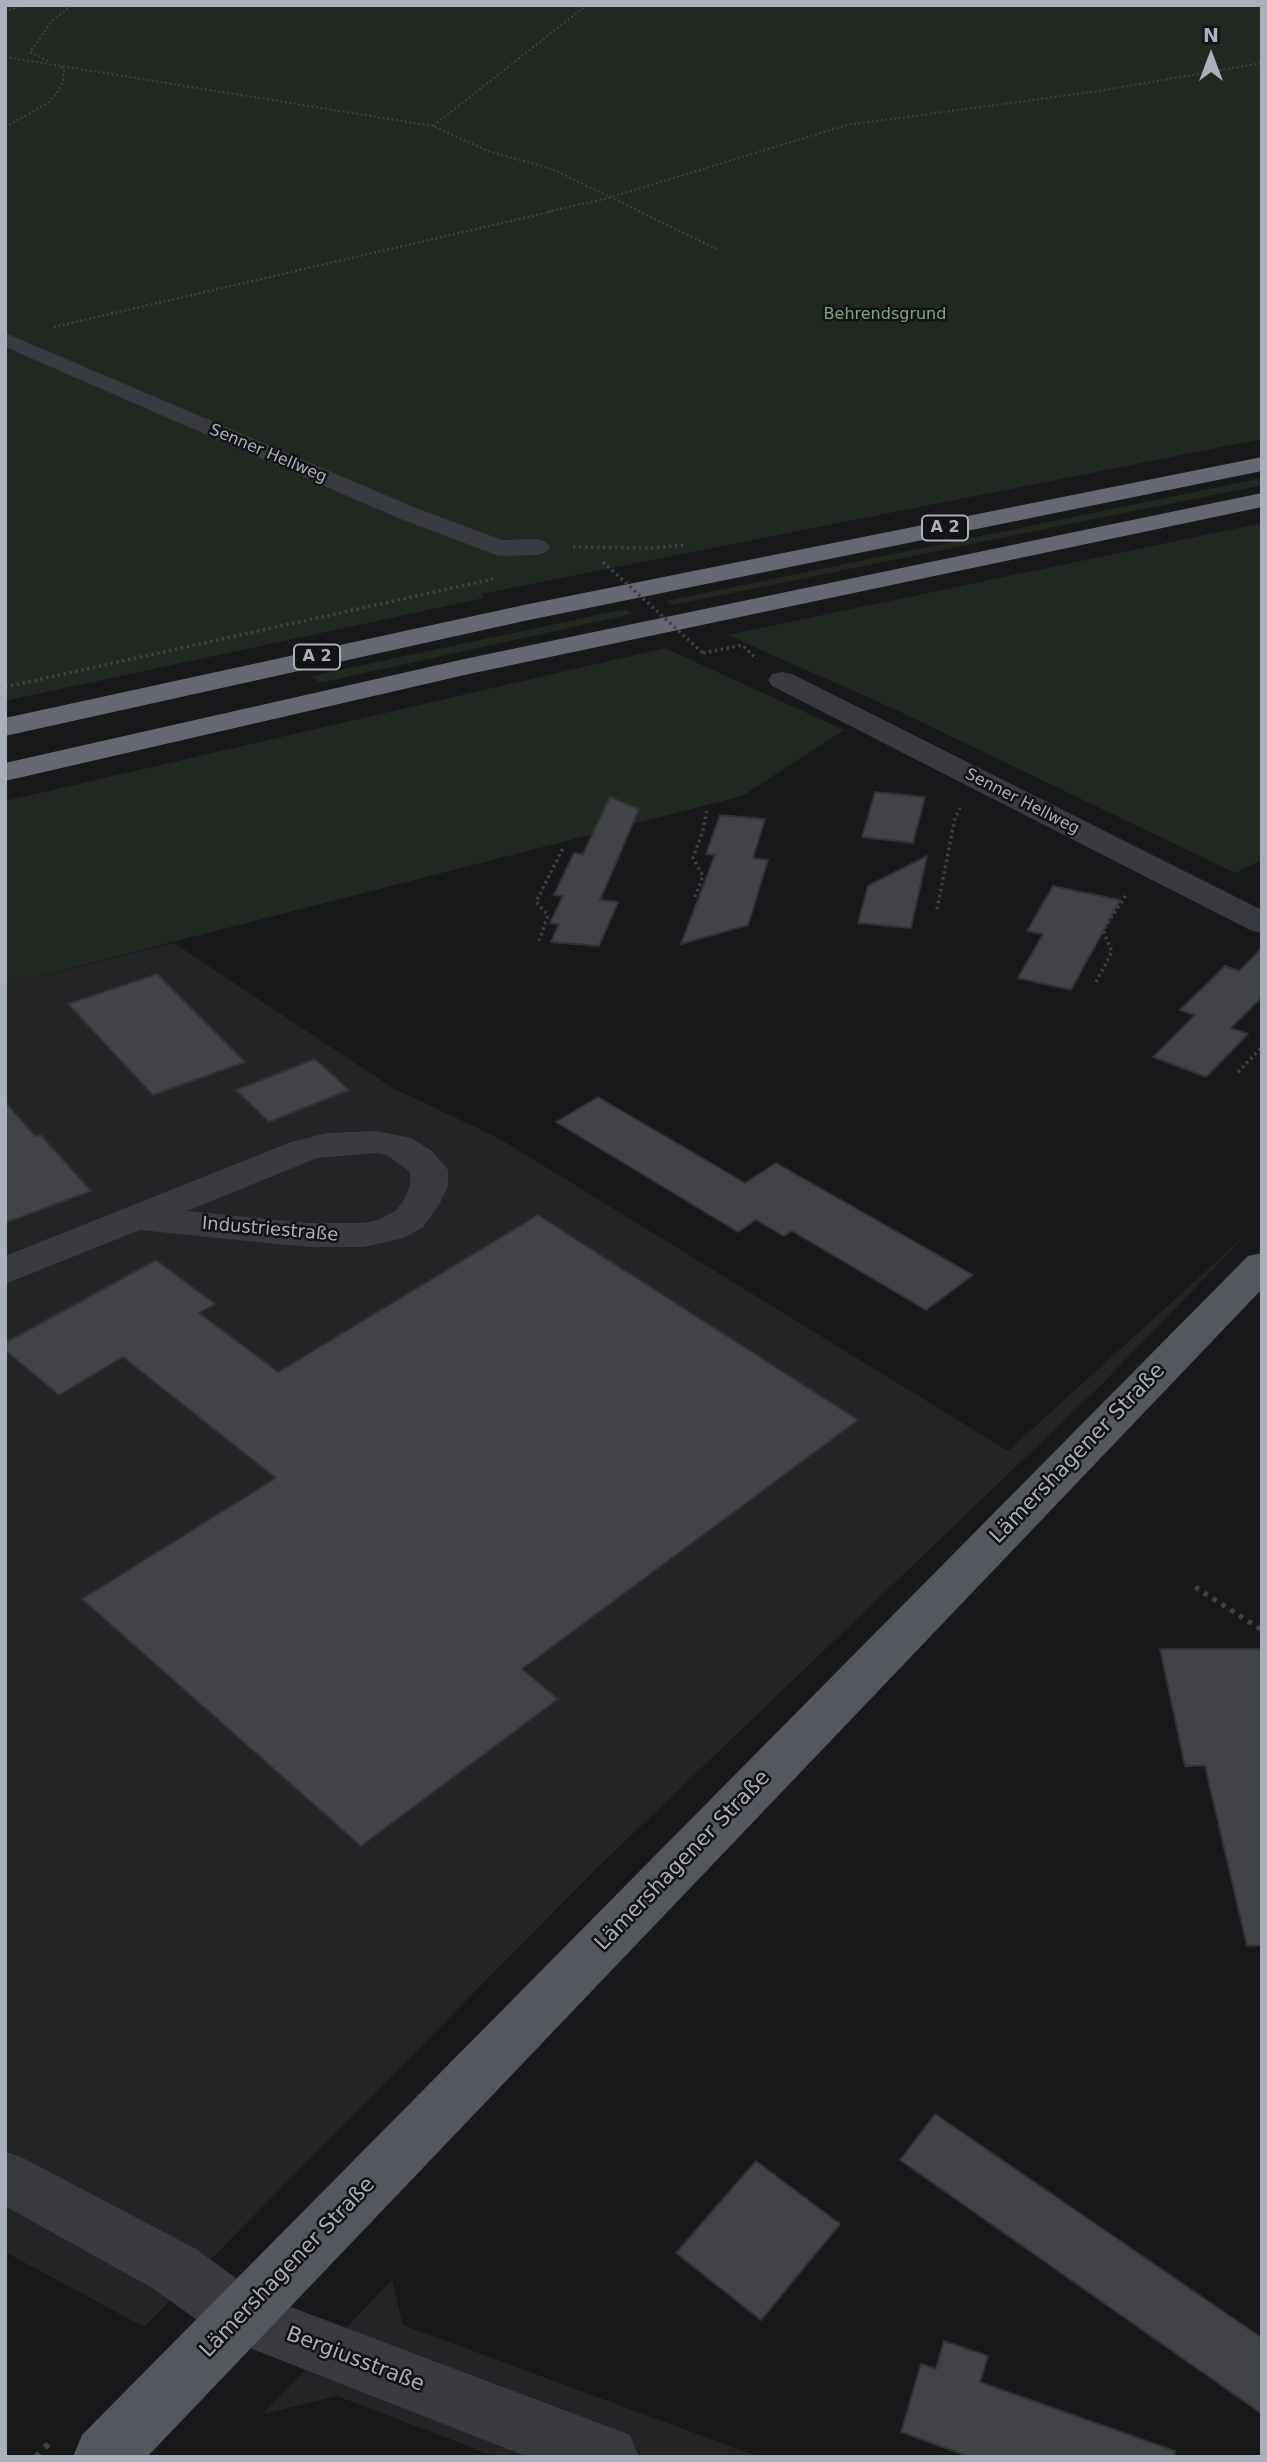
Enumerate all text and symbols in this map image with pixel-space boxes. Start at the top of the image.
north arrow [1176,21,1246,91]
text: N [1203,24,1219,46]
park label: Behrendsgrund [824,305,946,325]
street label: Senner Hellweg [206,421,330,487]
road number: A 2 [922,516,968,540]
road number: A 2 [294,644,340,670]
street label: Senner Hellweg [962,765,1082,839]
street label: Industriestraße [201,1213,339,1247]
street label: Lämershagener Straße [985,1359,1171,1549]
street label: Lämershagener Straße [590,1766,776,1956]
street label: Lämershagener Straße [195,2173,381,2363]
street label: Bergiusstraße [282,2322,428,2398]

